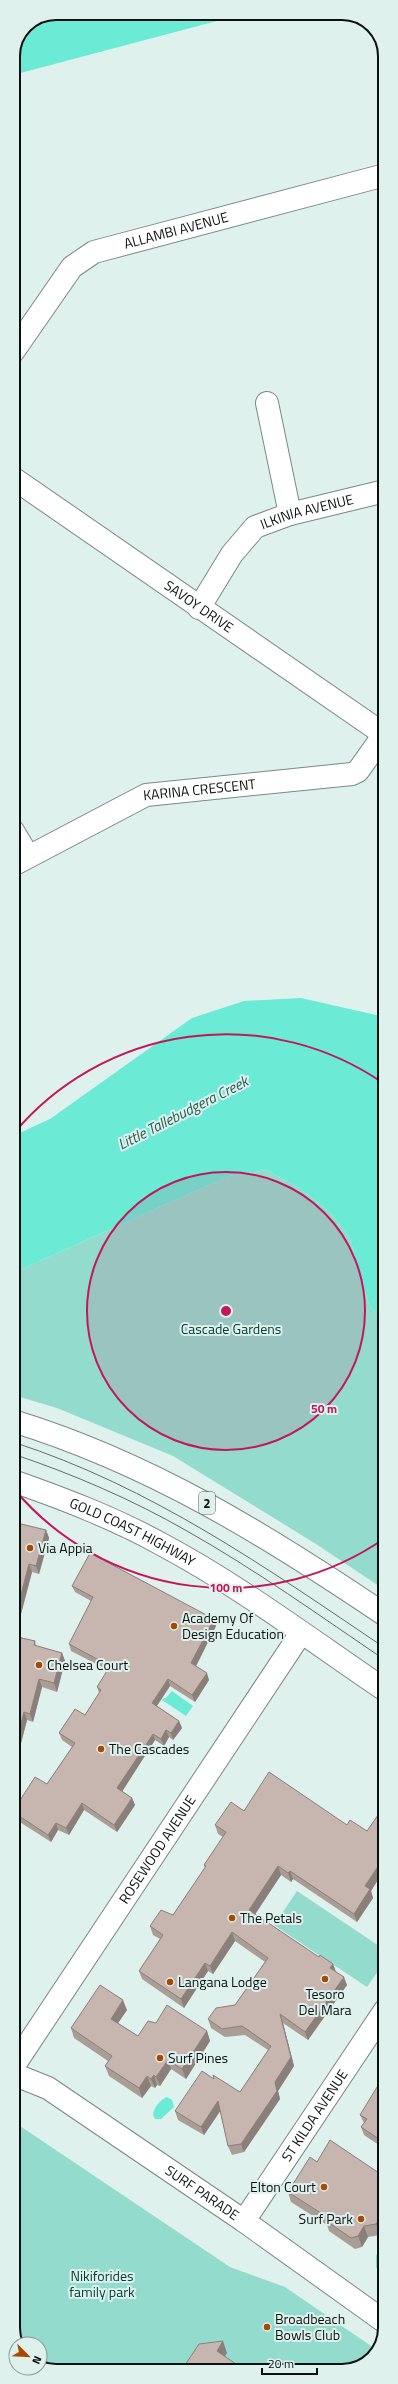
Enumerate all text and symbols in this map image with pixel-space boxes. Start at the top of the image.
street label: ALLAMBI AVENUE [121,206,231,254]
street label: ILKINIA AVENUE [257,488,356,534]
street label: SAVOY DRIVE [160,575,238,638]
street label: KARINA CRESCENT [142,773,257,805]
water label: Little Tallebudgera Creek [114,1069,254,1155]
centre of rings [219,1304,233,1318]
park label: Cascade Gardens [181,1318,281,1339]
text: 50 m [311,1399,337,1418]
street label: GOLD COAST HIGHWAY [67,1492,200,1571]
road number: 2 [199,1492,215,1514]
place label: Via Appia [38,1537,93,1558]
marker: Via Appia [25,1543,35,1553]
text: 100 m [210,1578,242,1597]
place label: Academy Of Design Education [182,1607,284,1644]
marker: Academy Of Design Education [169,1621,179,1631]
place label: Chelsea Court [47,1654,128,1675]
marker: Chelsea Court [34,1660,44,1670]
place label: The Cascades [109,1738,189,1759]
marker: The Cascades [96,1744,106,1754]
street label: ROSEWOOD AVENUE [113,1791,201,1908]
place label: The Petals [240,1907,302,1928]
marker: The Petals [227,1913,237,1923]
place label: Langana Lodge [178,1971,267,1992]
marker: Tesoro Del Mara [320,1974,330,1984]
marker: Langana Lodge [165,1977,175,1987]
place label: Tesoro Del Mara [298,1983,352,2020]
place label: Surf Pines [168,2047,228,2068]
marker: Surf Pines [155,2053,165,2063]
street label: ST KILDA AVENUE [276,2065,353,2165]
street label: SURF PARADE [161,2159,244,2225]
place label: Elton Court [250,2176,316,2197]
marker: Elton Court [319,2182,329,2192]
place label: Surf Park [299,2208,353,2229]
marker: Surf Park [356,2214,366,2224]
park label: Nikiforides family park [69,2265,135,2302]
place label: Broadbeach Bowls Club [275,2308,345,2345]
marker: Broadbeach Bowls Club [262,2322,272,2332]
north arrow [8,2336,48,2376]
scale bar [262,2350,317,2376]
text: N [28,2353,46,2367]
text: 20 m [268,2354,294,2373]

